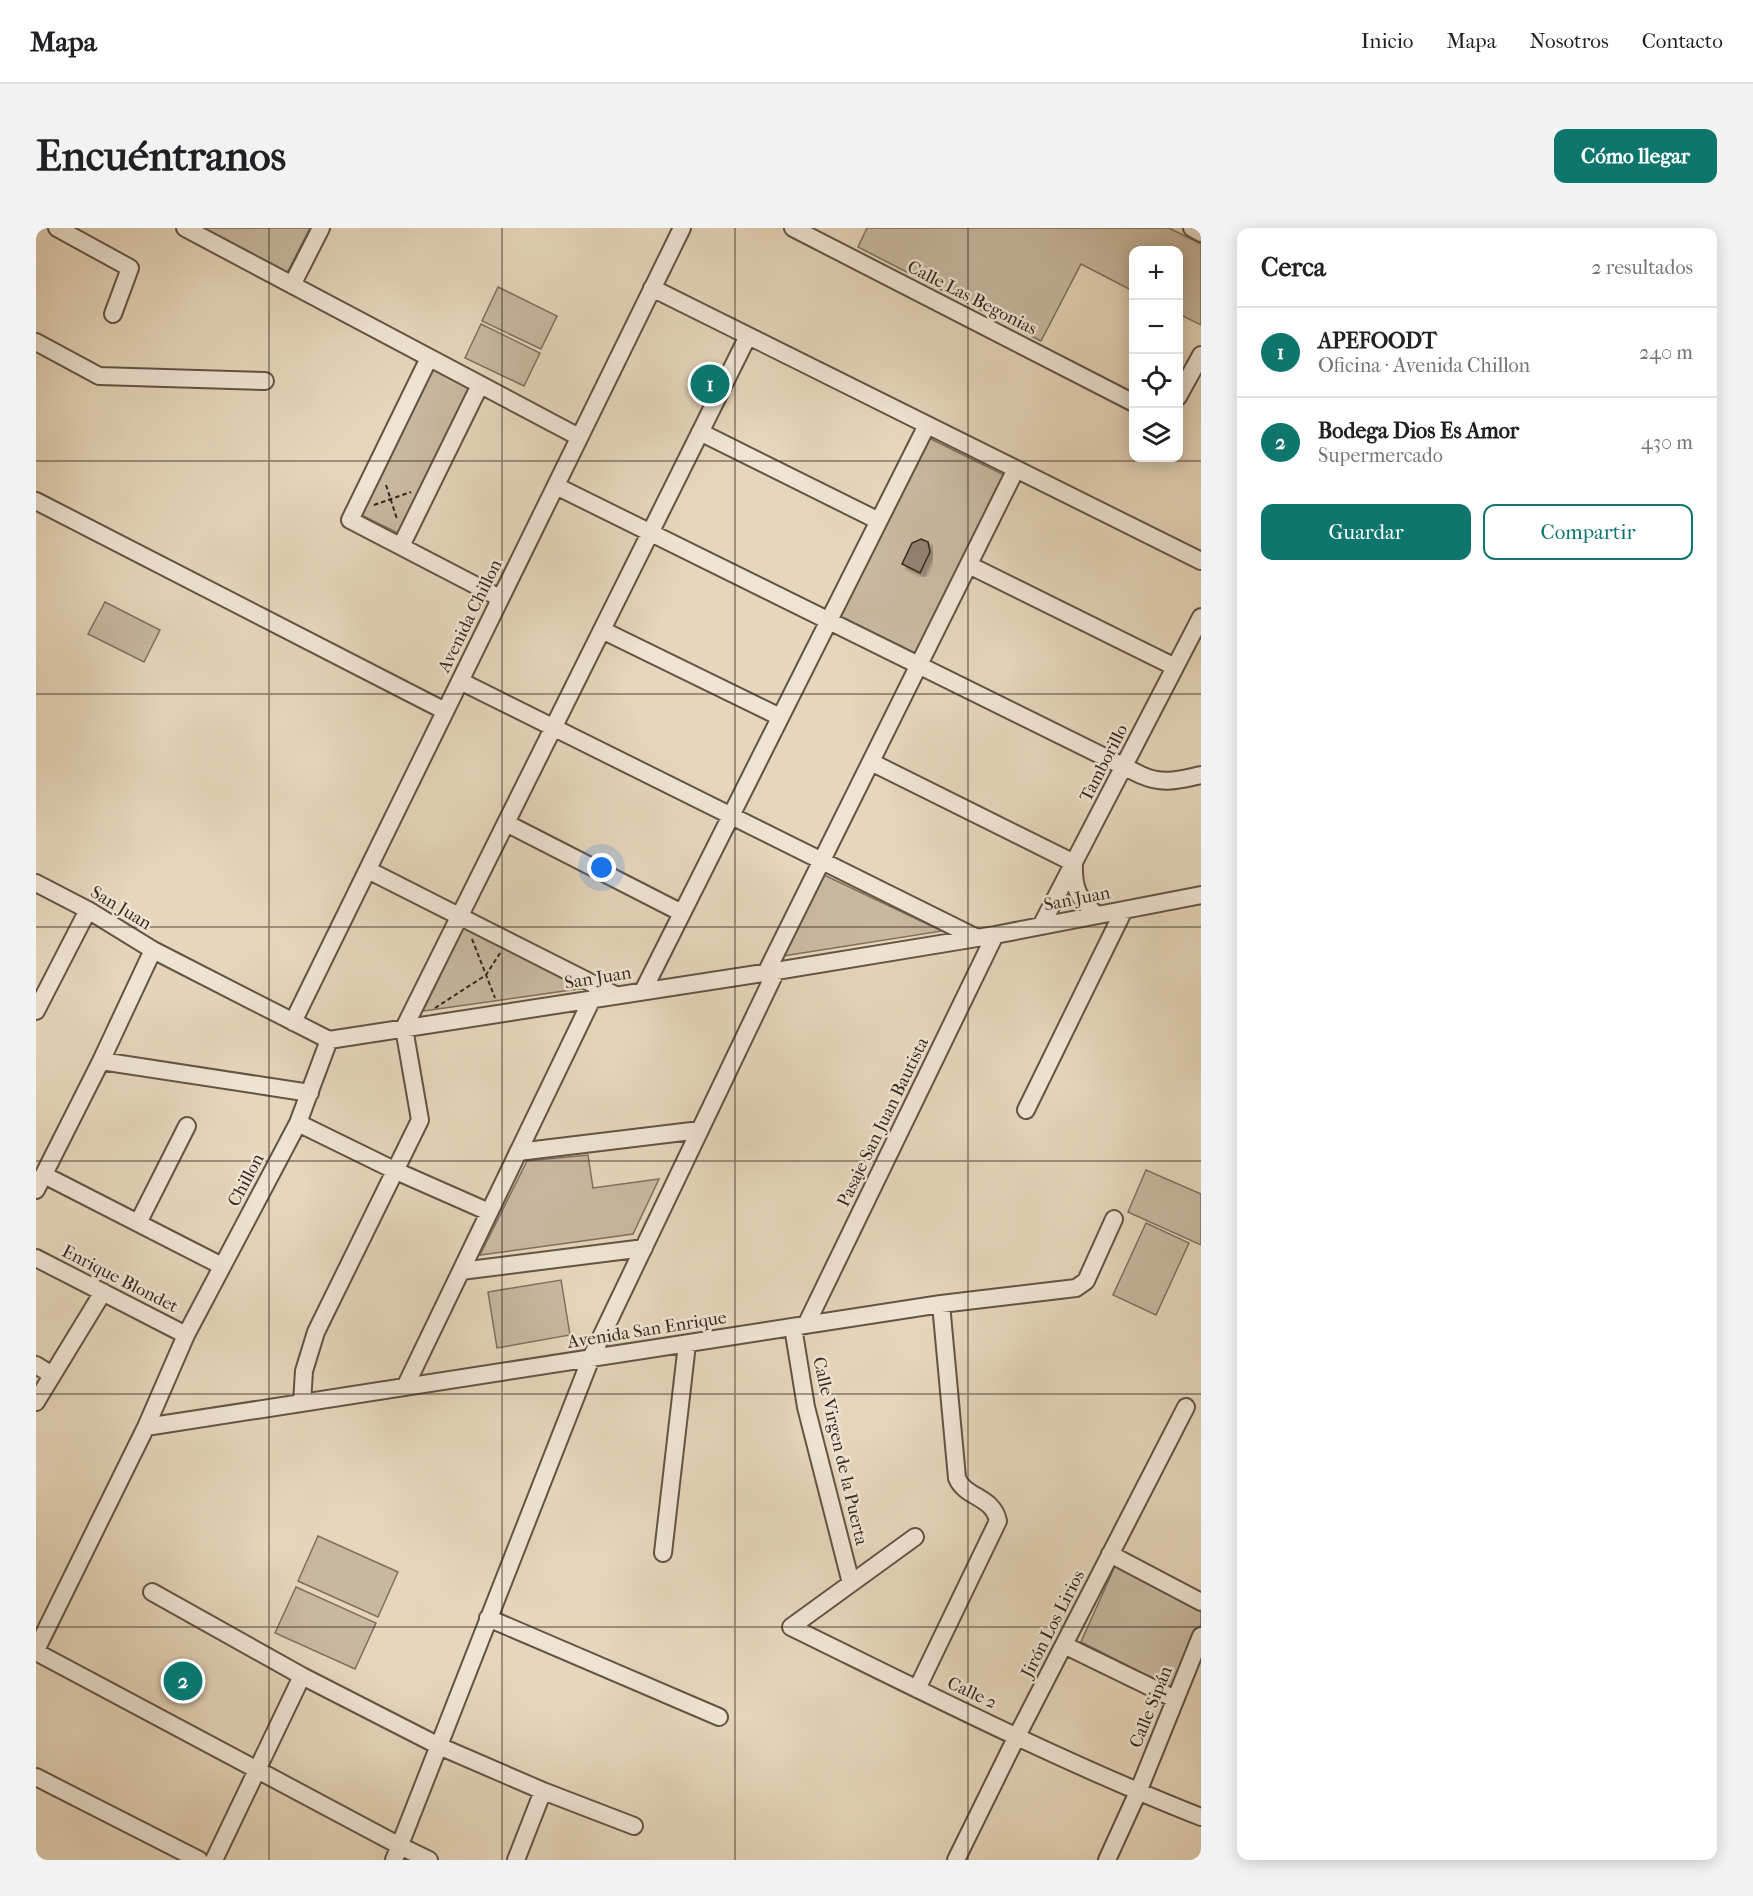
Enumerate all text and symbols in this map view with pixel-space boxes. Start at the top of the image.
text: Mapa [30,25,97,58]
text: Inicio [1361,29,1413,53]
text: Mapa [1446,29,1496,53]
text: Nosotros [1529,29,1609,53]
text: Contacto [1642,29,1723,53]
button: Cómo llegar [1554,129,1717,183]
text: Encuéntranos [36,132,286,181]
map controls [1129,246,1183,462]
button: + [1129,246,1183,300]
text: Cerca [1261,252,1326,283]
street label: Calle Las Begonias [904,256,1041,340]
text: 2 resultados [1591,256,1693,279]
button: − [1129,300,1183,354]
text: APEFOODT [1318,328,1437,354]
text: 1 [1277,341,1284,364]
text: 240 m [1639,341,1693,364]
button: locate [1129,354,1183,408]
text: Oficina · Avenida Chillon [1318,354,1530,377]
pin: 1 [690,362,730,406]
button: layers [1129,408,1183,462]
text: Bodega Dios Es Amor [1318,418,1519,444]
text: 2 [1275,431,1286,454]
text: 430 m [1641,431,1693,454]
text: Supermercado [1318,444,1443,467]
button: Guardar [1261,504,1471,560]
button: Compartir [1483,504,1693,560]
street label: Avenida Chillon [433,555,507,677]
street label: Tamborillo [1076,721,1132,805]
your location [587,853,616,882]
street label: San Juan [87,882,156,935]
street label: San Juan [1042,882,1113,916]
street label: San Juan [563,962,633,994]
street label: Pasaje San Juan Bautista [833,1033,933,1210]
street label: Chillon [223,1150,269,1210]
street label: Enrique Blondet [58,1241,182,1318]
street label: Avenida San Enrique [565,1307,728,1353]
street label: Calle Virgen de la Puerta [808,1355,872,1548]
street label: Jirón Los Lirios [1016,1566,1089,1683]
pin: 2 [164,1658,202,1704]
street label: Calle Sipán [1125,1663,1177,1751]
street label: Calle 2 [944,1672,1000,1714]

